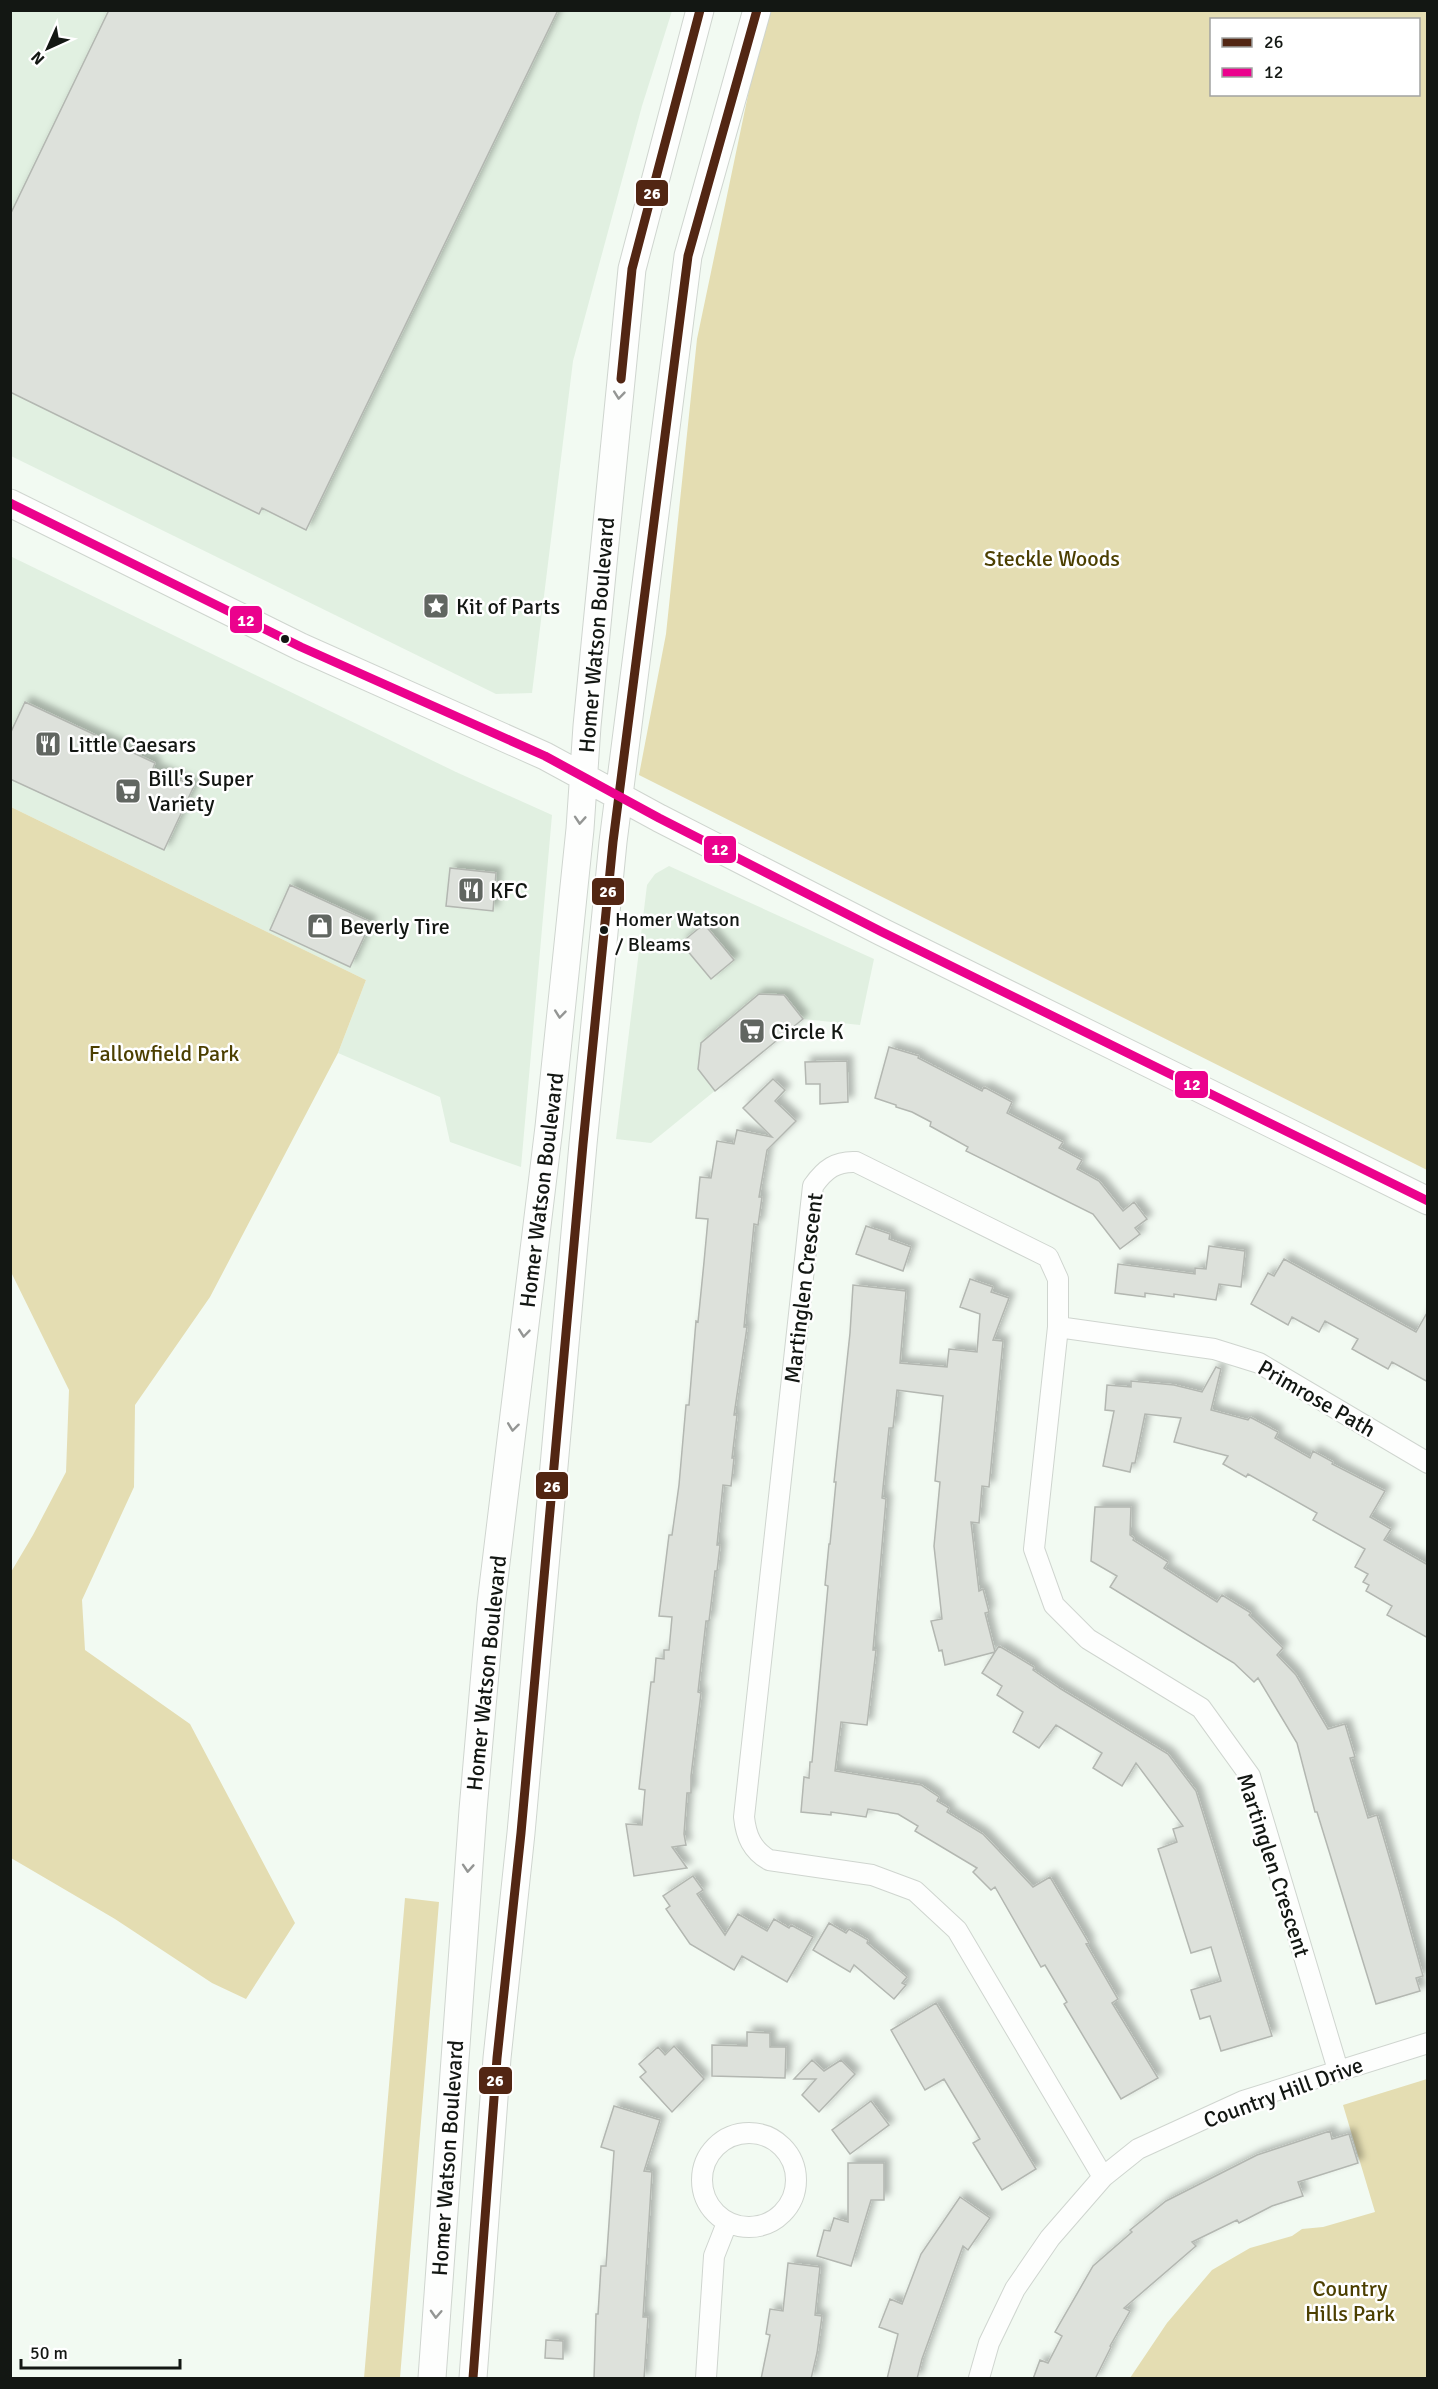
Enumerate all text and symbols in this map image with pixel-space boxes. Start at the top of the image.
north arrow [18,18,78,78]
legend [1210,18,1420,96]
text: 26 [1264,31,1283,53]
text: N [27,47,49,69]
text: 12 [1264,61,1283,83]
line badge: 26 [635,179,669,207]
text: 26 [643,184,661,204]
one-way arrow [613,391,626,400]
street label: Homer Watson Boulevard [573,516,620,754]
park label: Steckle Woods [984,545,1120,572]
place icon: Kit of Parts [421,591,451,621]
place label: Kit of Parts [456,593,560,620]
line badge: 12 [229,605,263,634]
text: 12 [237,611,255,631]
unlabelled marker [279,633,291,645]
restaurant icon: Little Caesars [33,729,63,759]
place label: Little Caesars [68,731,196,758]
place label: Bill's Super Variety [148,765,253,817]
supermarket icon: Bill's Super Variety [113,776,143,806]
one-way arrow [574,815,587,824]
line badge: 12 [703,835,737,864]
text: 12 [711,840,729,860]
restaurant icon: KFC [456,875,486,905]
place label: KFC [490,877,528,904]
line badge: 26 [591,877,625,906]
text: 26 [599,882,617,902]
place label: Homer Watson / Bleams [615,907,740,957]
shop icon: Beverly Tire [305,911,335,941]
place label: Beverly Tire [340,913,450,940]
marker: Homer Watson / Bleams [598,924,610,936]
one-way arrow [555,1009,567,1018]
supermarket icon: Circle K [737,1016,767,1046]
place label: Circle K [771,1018,844,1045]
park label: Fallowfield Park [89,1040,239,1067]
line badge: 12 [1174,1070,1209,1099]
street label: Homer Watson Boulevard [514,1071,569,1309]
text: 12 [1183,1075,1201,1095]
street label: Martinglen Crescent [778,1191,829,1385]
one-way arrow [518,1328,531,1337]
street label: Primrose Path [1253,1354,1380,1443]
one-way arrow [507,1422,520,1432]
line badge: 26 [535,1471,569,1500]
text: 26 [543,1477,561,1497]
street label: Homer Watson Boulevard [461,1554,512,1792]
street label: Martinglen Crescent [1231,1770,1316,1961]
one-way arrow [462,1864,475,1873]
street label: Homer Watson Boulevard [426,2039,469,2277]
street label: Country Hill Drive [1200,2051,1367,2134]
line badge: 26 [478,2066,513,2095]
text: 26 [486,2071,504,2091]
park label: Country Hills Park [1305,2275,1395,2327]
one-way arrow [429,2310,442,2319]
scale bar [21,2332,180,2370]
text: 50 m [30,2342,68,2364]

